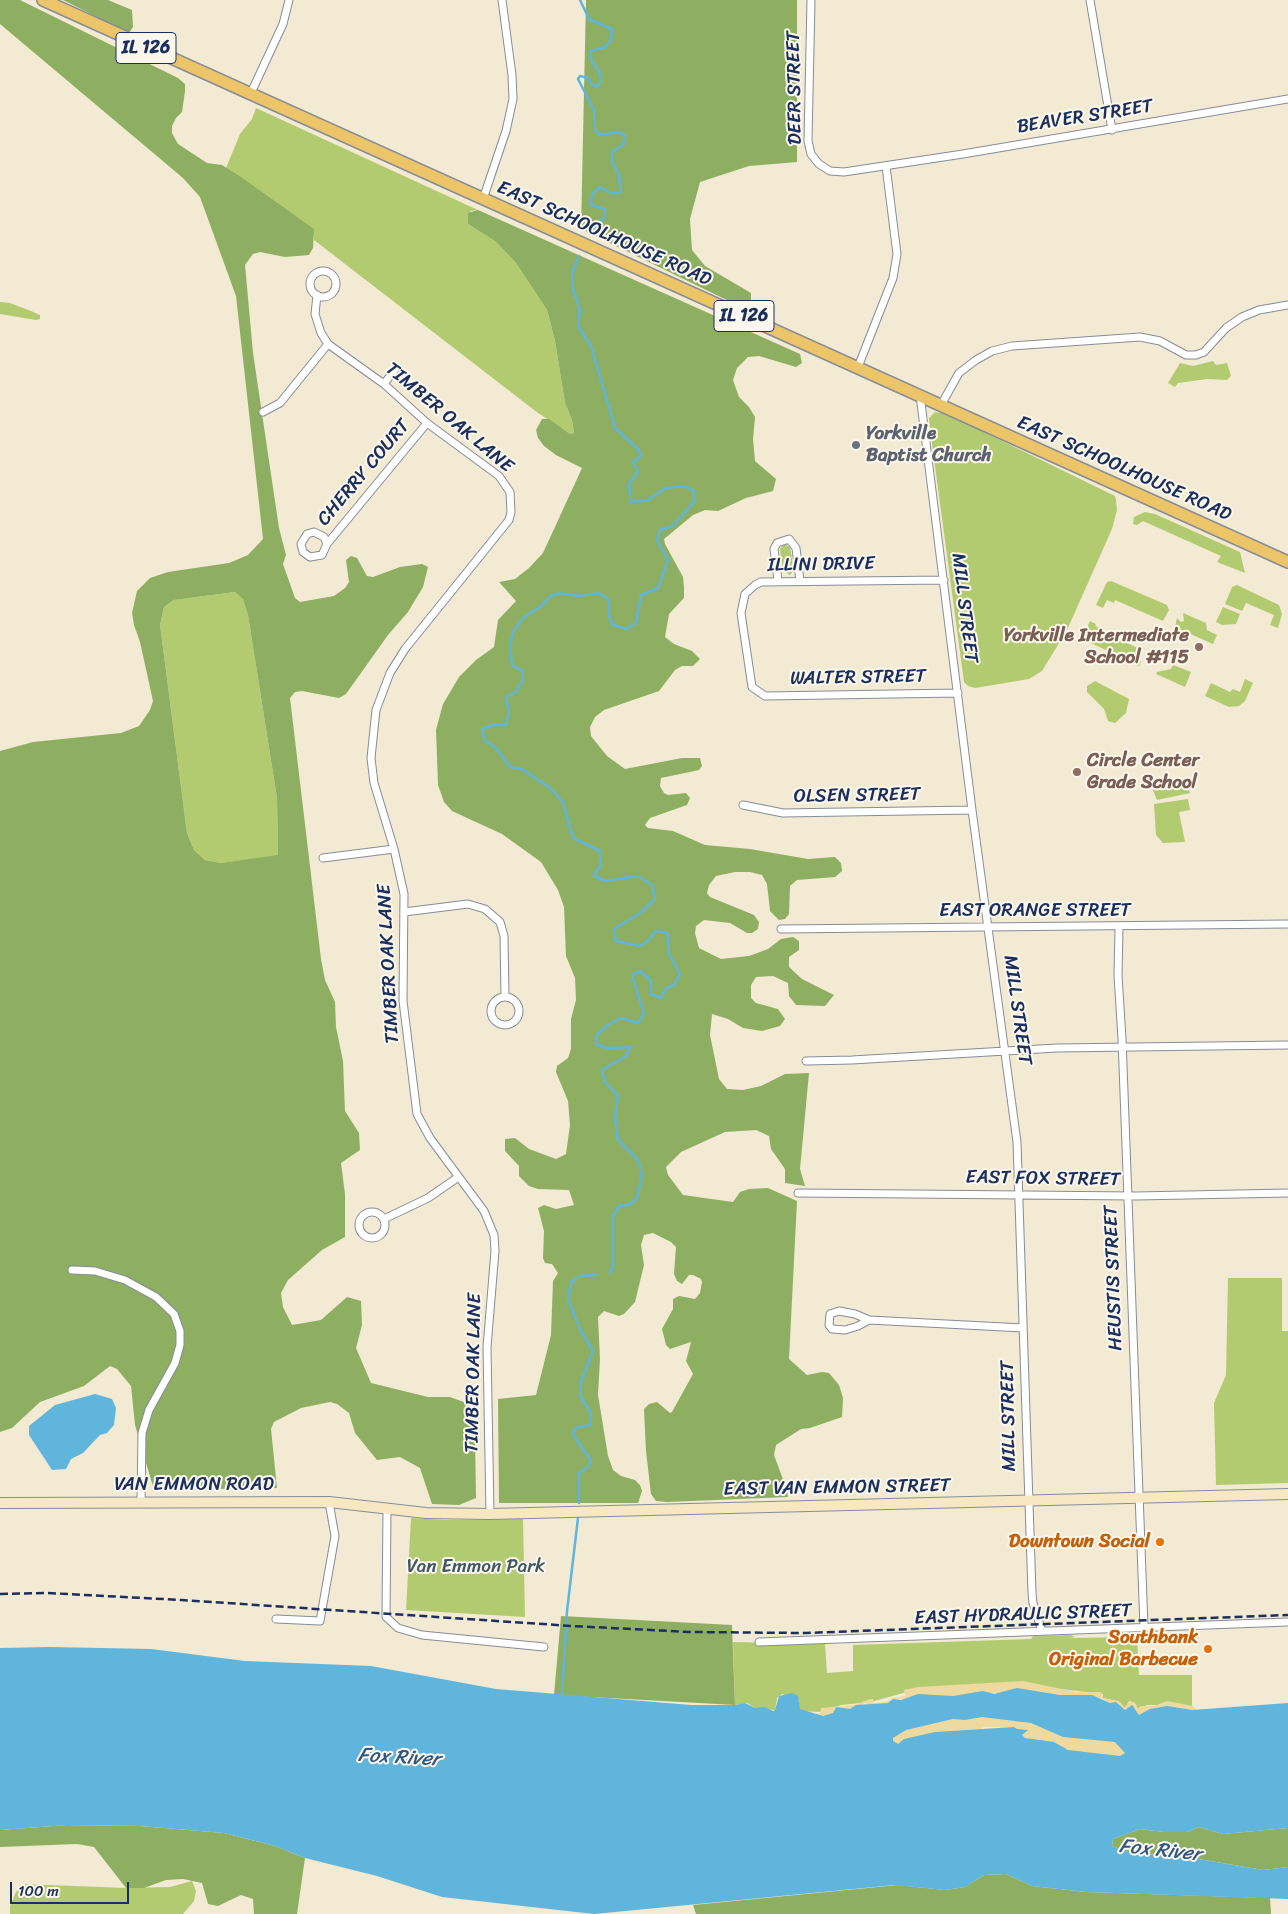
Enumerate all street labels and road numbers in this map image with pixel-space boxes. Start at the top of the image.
street label: DEER STREET [783,31,807,145]
road number: IL 126 [116,32,176,64]
street label: BEAVER STREET [1016,95,1154,139]
street label: EAST SCHOOLHOUSE ROAD [493,176,715,292]
road number: IL 126 [714,300,774,332]
street label: TIMBER OAK LANE [380,358,518,478]
street label: EAST SCHOOLHOUSE ROAD [1013,411,1235,527]
street label: CHERRY COURT [313,415,415,531]
street label: MILL STREET [946,552,982,664]
street label: ILLINI DRIVE [767,553,875,577]
street label: WALTER STREET [790,665,926,691]
street label: OLSEN STREET [793,783,921,809]
street label: TIMBER OAK LANE [373,884,405,1044]
street label: EAST ORANGE STREET [939,900,1131,922]
street label: MILL STREET [998,954,1036,1066]
street label: EAST FOX STREET [965,1166,1121,1192]
street label: HEUSTIS STREET [1100,1205,1128,1351]
street label: TIMBER OAK LANE [461,1293,487,1453]
street label: MILL STREET [997,1361,1021,1471]
street label: VAN EMMON ROAD [114,1474,274,1496]
street label: EAST VAN EMMON STREET [723,1475,951,1501]
street label: EAST HYDRAULIC STREET [914,1600,1132,1630]

